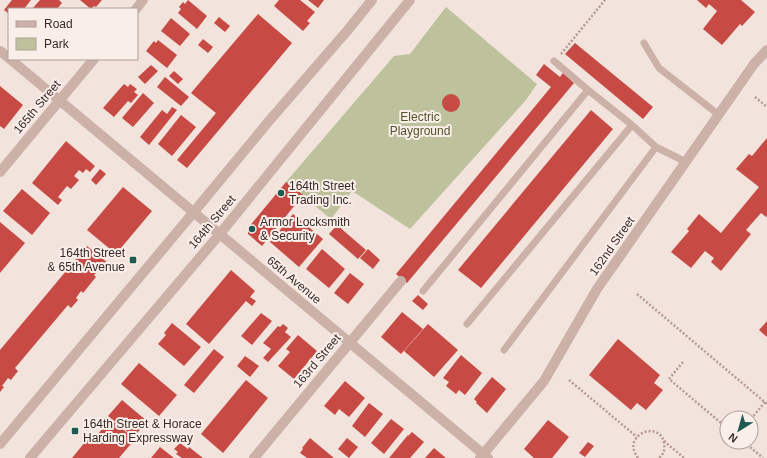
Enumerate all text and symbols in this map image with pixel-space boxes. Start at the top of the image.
legend [8,8,138,60]
text: Road [44,17,73,31]
text: Park [44,37,70,51]
street label: 165th Street [11,77,64,137]
park label: Electric Playground [390,110,450,138]
place label: 164th Street Trading Inc. [289,179,355,207]
marker: 164th Street Trading Inc. [276,188,286,198]
street label: 164th Street [186,192,239,252]
street label: 162nd Street [587,213,638,278]
place label: Armor Locksmith & Security [260,215,350,243]
marker: Armor Locksmith & Security [247,224,257,234]
place label: 164th Street & 65th Avenue [47,246,126,274]
street label: 65th Avenue [264,253,324,307]
marker: 164th Street & 65th Avenue [128,255,138,265]
street label: 163rd Street [290,331,344,391]
north arrow [719,410,759,450]
place label: 164th Street & Horace Harding Expressway [83,417,202,445]
marker: 164th Street & Horace Harding Expressway [70,426,80,436]
text: N [726,431,740,445]

